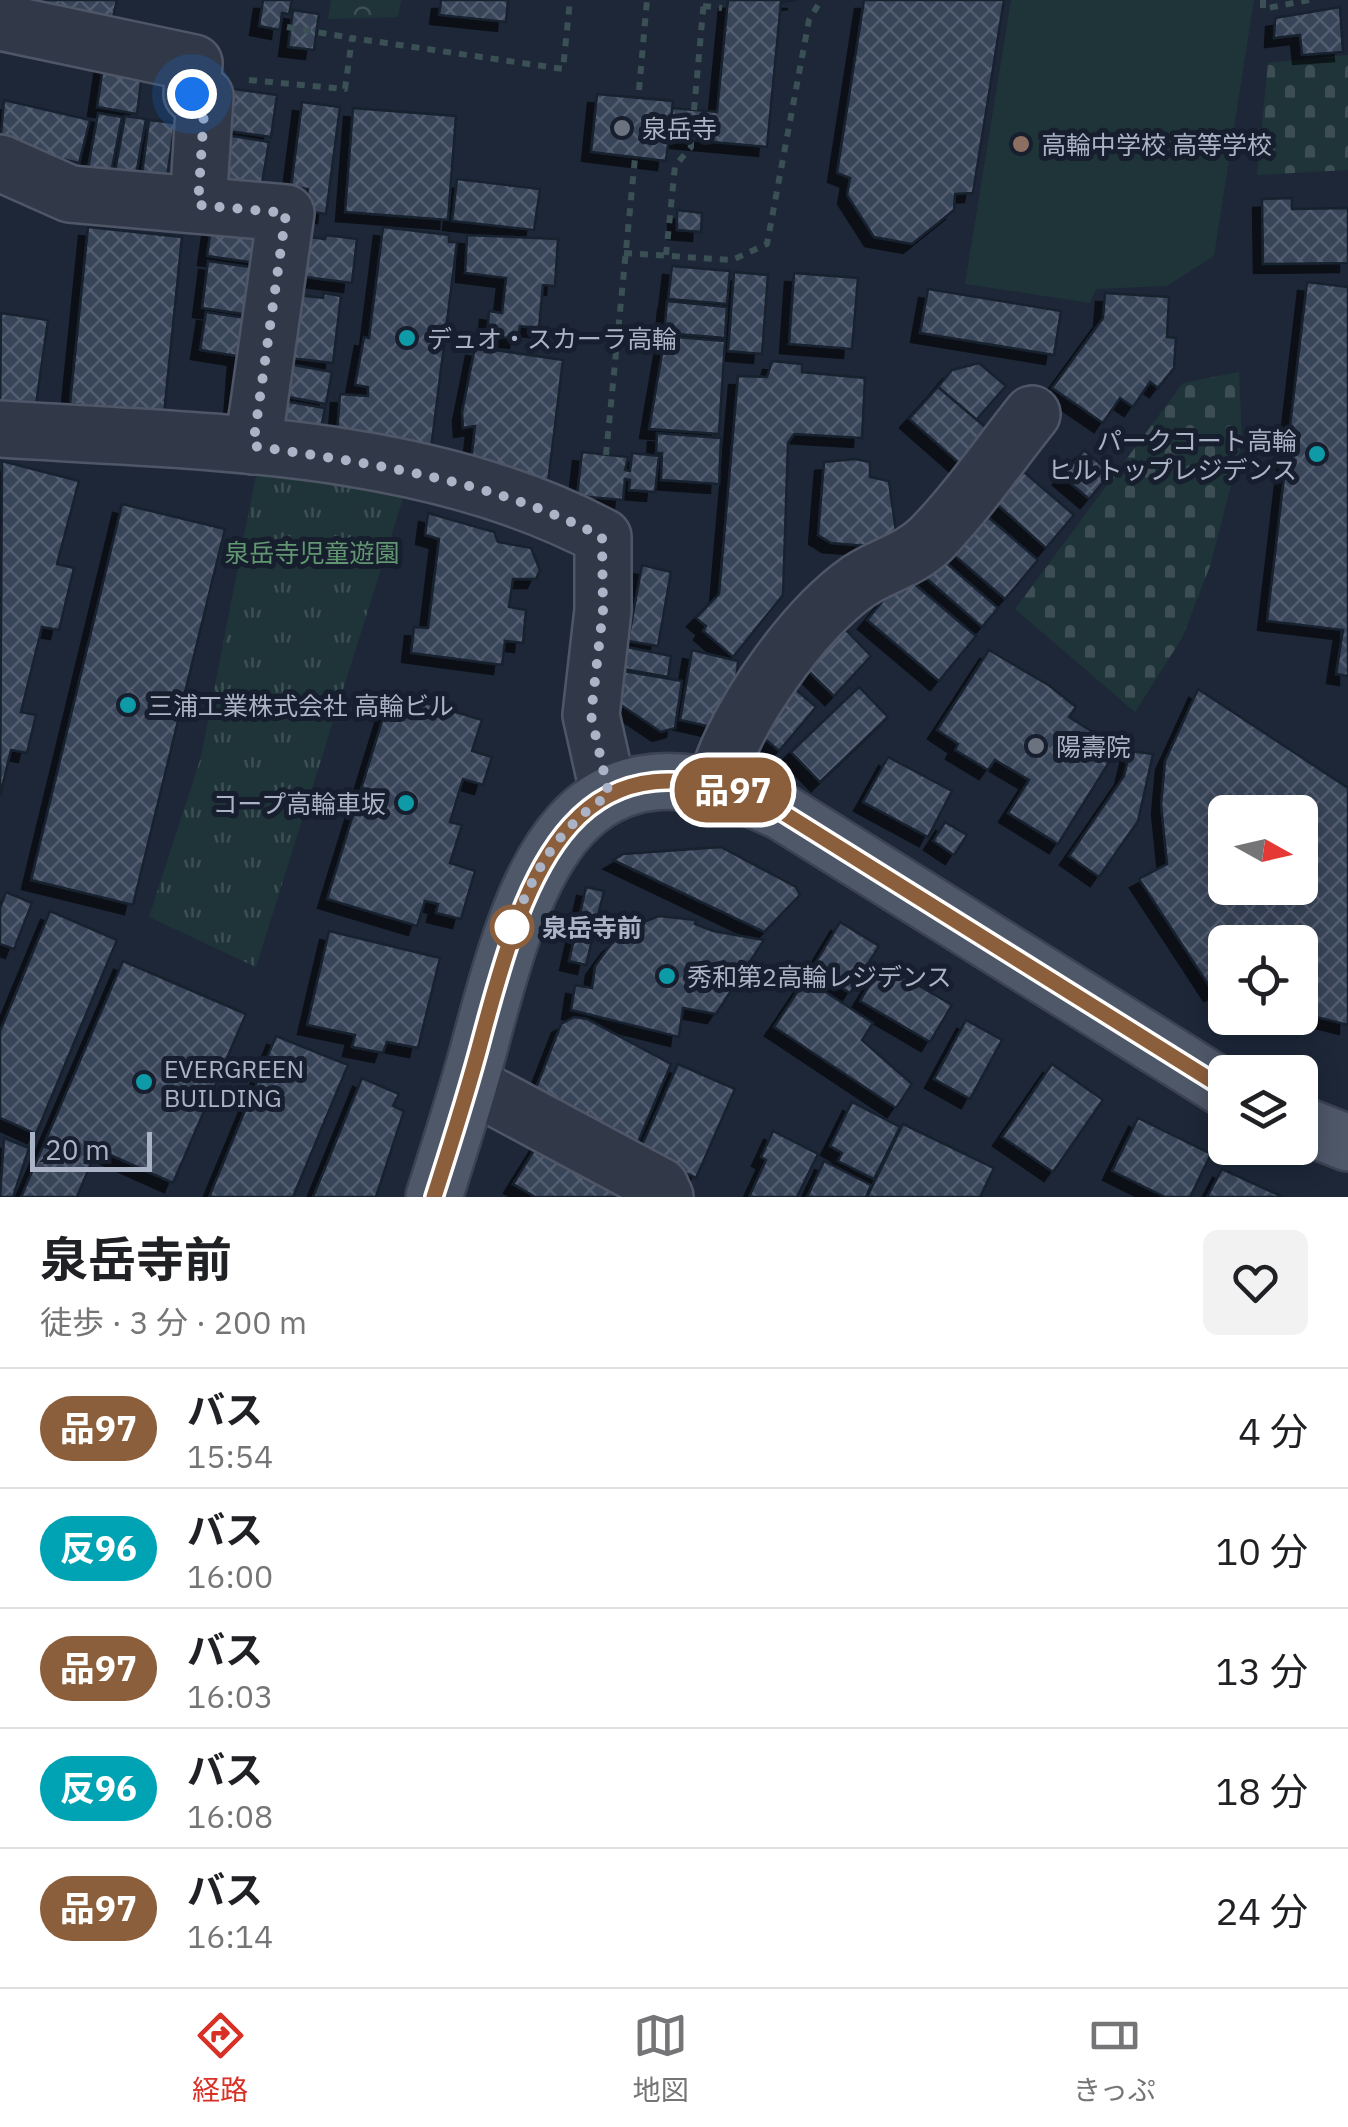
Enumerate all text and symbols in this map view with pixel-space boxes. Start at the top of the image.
your location [167,69,217,119]
place label: 泉岳寺 [642,112,717,145]
marker: 泉岳寺 [611,117,633,139]
place label: 高輪中学校 高等学校 [1041,128,1272,161]
marker: 高輪中学校 高等学校 [1010,133,1032,155]
place label: デュオ・スカーラ高輪 [427,322,677,355]
marker: デュオ・スカーラ高輪 [396,327,418,349]
place label: パークコート高輪 ヒルトップレジデンス [1047,424,1297,486]
marker: パークコート高輪 ヒルトップレジデンス [1306,443,1328,465]
park label: 泉岳寺児童遊園 [224,536,400,569]
place label: 三浦工業株式会社 高輪ビル [148,689,454,722]
marker: 三浦工業株式会社 高輪ビル [117,694,139,716]
place label: 陽壽院 [1056,730,1131,763]
marker: 陽壽院 [1025,735,1047,757]
line badge: 品97 [676,758,790,822]
text: 品97 [694,767,772,813]
place label: コープ高輪車坂 [212,787,386,820]
marker: コープ高輪車坂 [395,792,417,814]
north arrow [1208,795,1318,905]
map controls [1208,795,1318,1165]
marker: 泉岳寺前 [491,906,533,948]
place label: 泉岳寺前 [542,911,642,944]
button: locate [1208,925,1318,1035]
place label: 秀和第2高輪レジデンス [687,960,952,993]
marker: 秀和第2高輪レジデンス [656,965,678,987]
place label: EVERGREEN BUILDING [164,1052,304,1114]
button: layers [1208,1055,1318,1165]
marker: EVERGREEN BUILDING [133,1071,155,1093]
scale bar [30,1127,152,1172]
text: 20 m [45,1131,110,1168]
text: 泉岳寺前 [40,1228,232,1290]
button: heart [1203,1230,1308,1335]
text: 徒歩 · 3 分 · 200 m [40,1301,307,1343]
text: バス [187,1385,263,1434]
text: 品97 [60,1405,137,1451]
text: 4 分 [1238,1406,1308,1455]
text: 15:54 [187,1435,273,1477]
text: バス [187,1505,263,1554]
text: 反96 [60,1525,137,1571]
text: 10 分 [1215,1526,1308,1575]
text: 16:00 [187,1555,273,1597]
text: バス [187,1625,263,1674]
text: 品97 [60,1645,137,1691]
text: 13 分 [1215,1646,1308,1695]
text: 16:03 [187,1675,273,1717]
text: バス [187,1745,263,1794]
text: 反96 [60,1765,137,1811]
text: 18 分 [1215,1766,1308,1815]
text: 16:08 [187,1795,273,1837]
text: バス [187,1865,263,1914]
text: 品97 [60,1885,137,1931]
text: 24 分 [1215,1886,1308,1935]
text: 16:14 [187,1915,273,1957]
tab: 経路 [192,2008,248,2108]
tab: 地図 [633,2008,689,2108]
tab: きっぷ [1073,2008,1156,2108]

